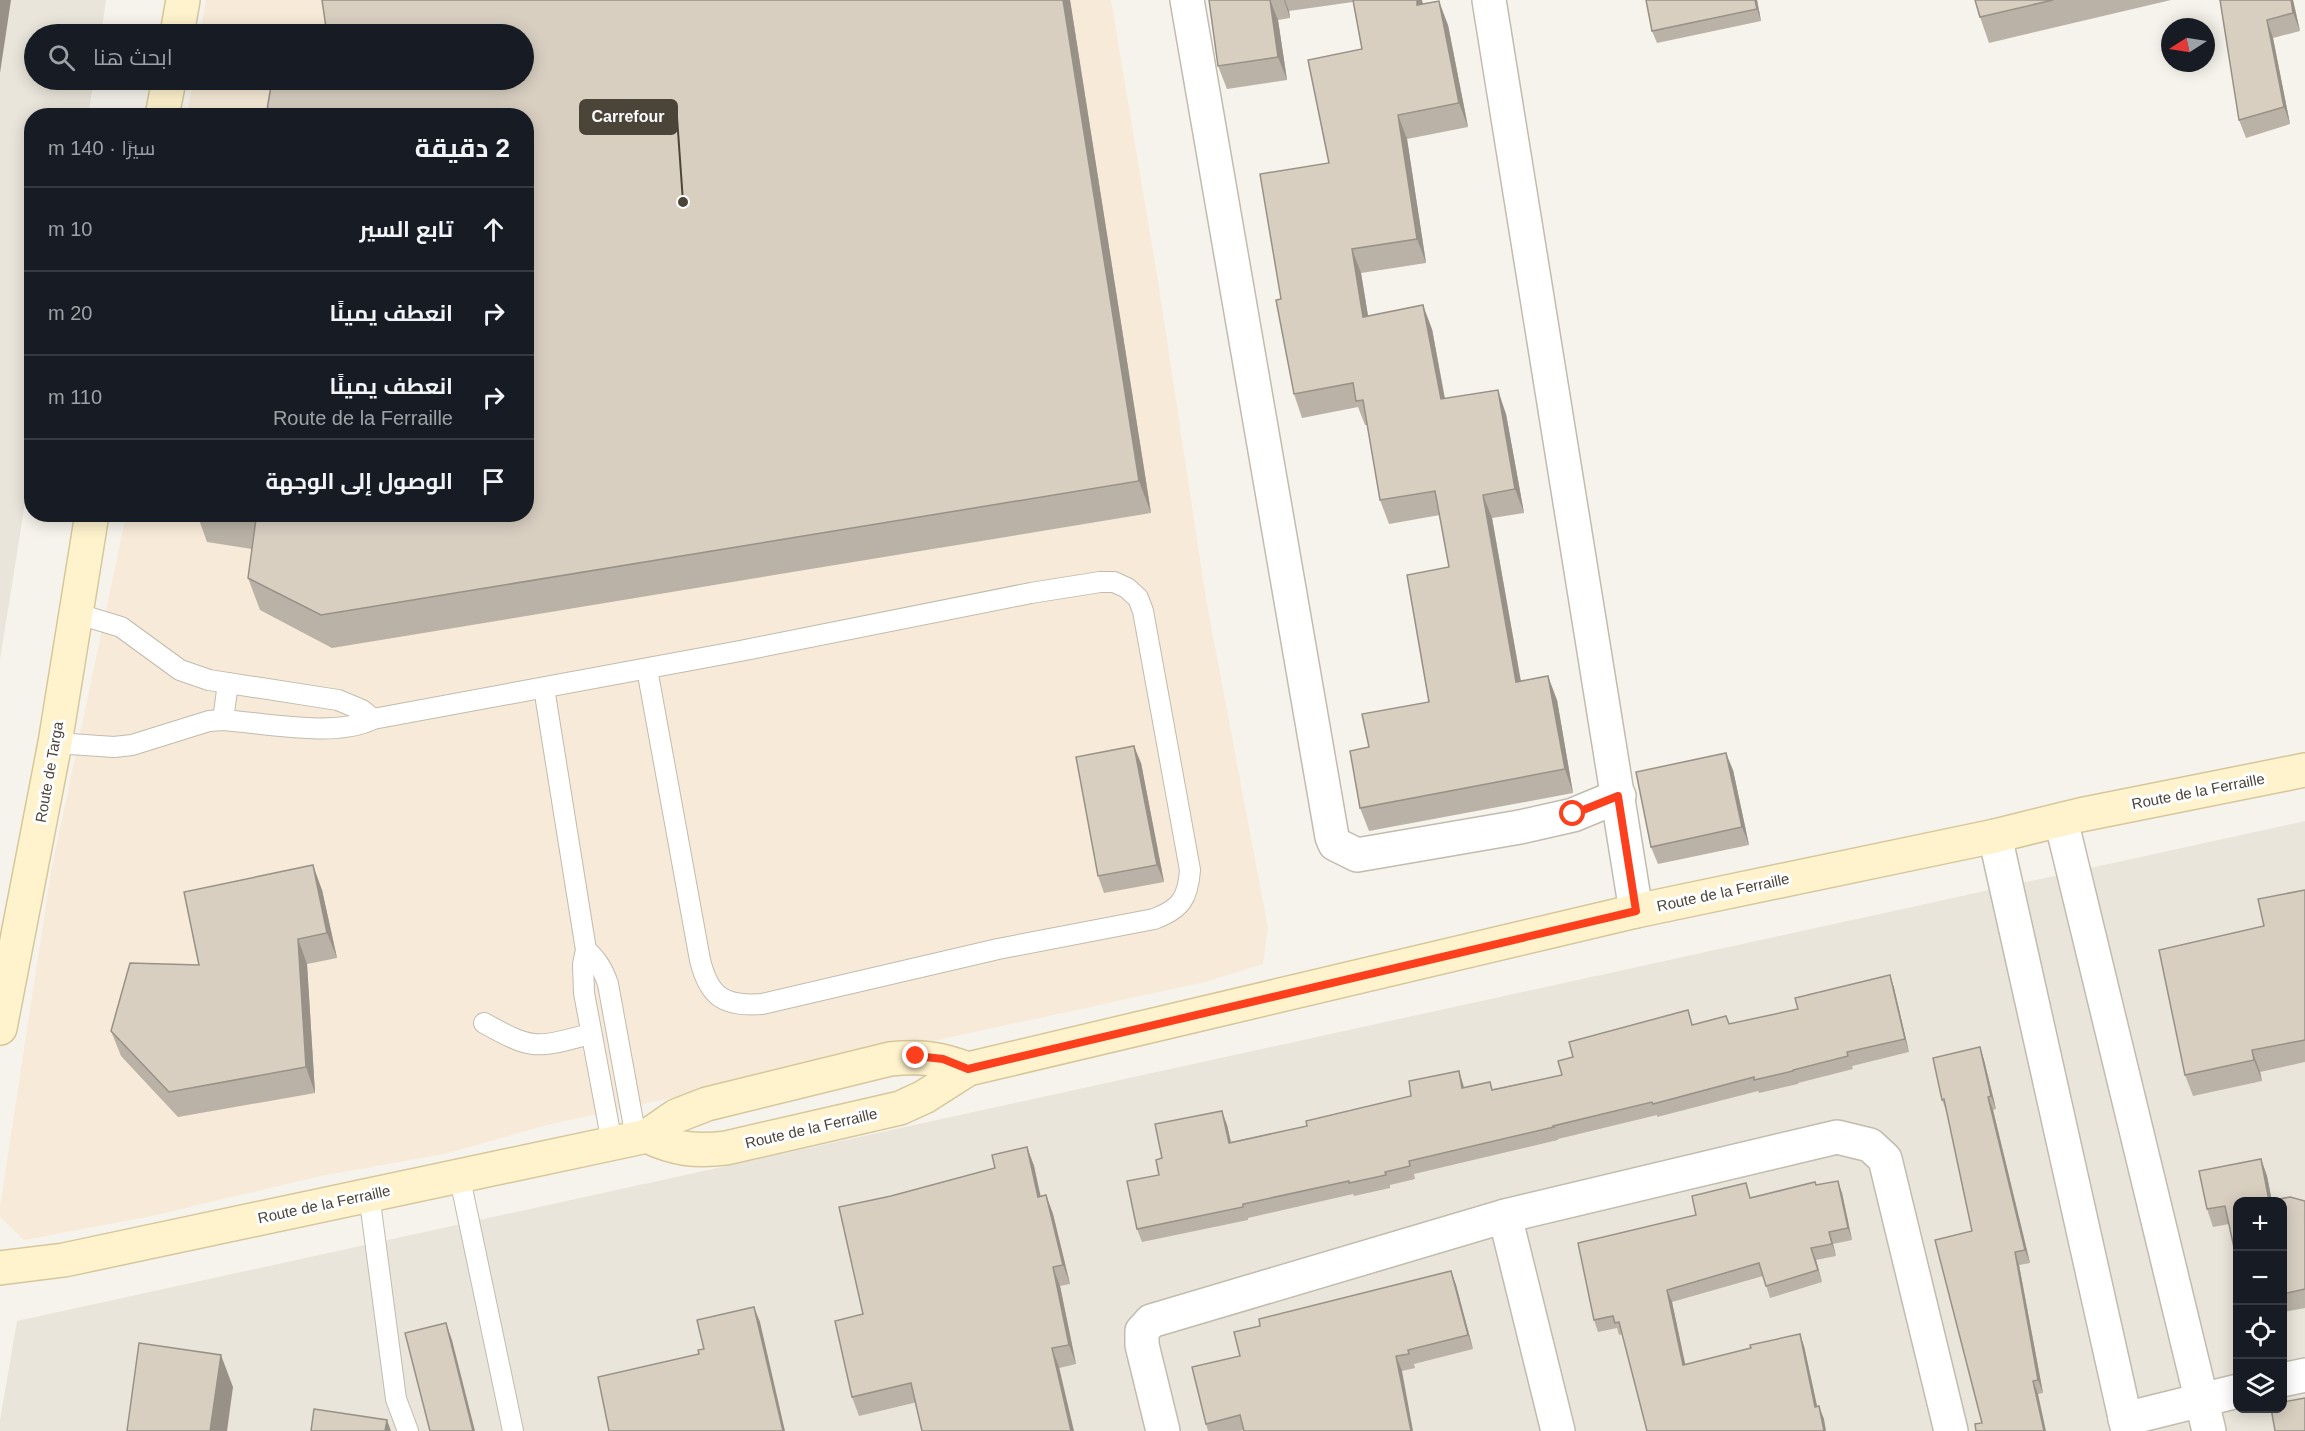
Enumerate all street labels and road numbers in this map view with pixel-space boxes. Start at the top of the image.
street label: Route de Targa [32,720,66,824]
street label: Route de la Ferraille [2130,770,2266,812]
street label: Route de la Ferraille [1655,870,1791,914]
street label: Route de la Ferraille [743,1105,879,1151]
street label: Route de la Ferraille [256,1182,392,1226]

